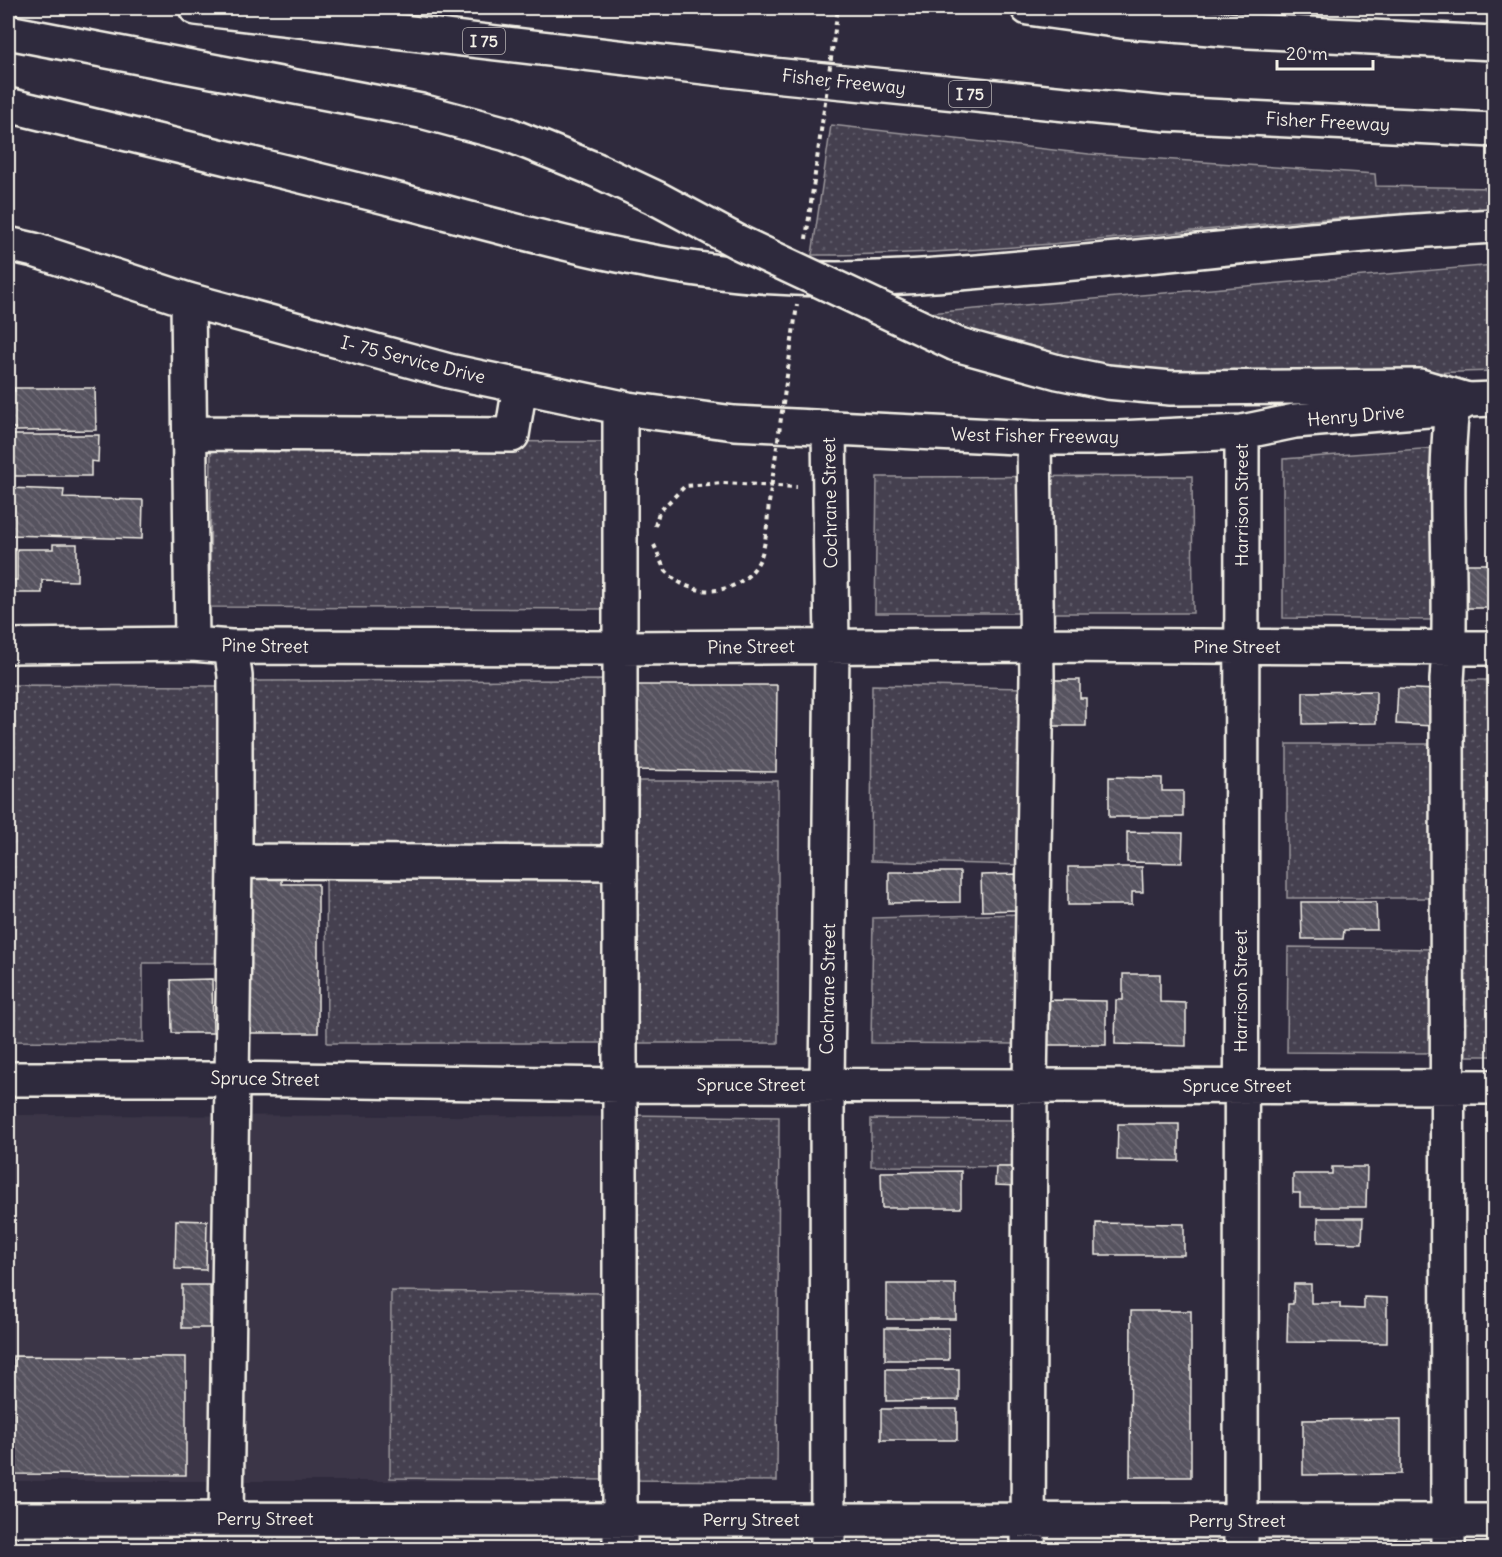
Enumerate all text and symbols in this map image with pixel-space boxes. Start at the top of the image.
road number: I 75 [463,28,505,54]
scale bar [1277,33,1373,71]
text: 20 m [1286,42,1328,65]
street label: Fisher Freeway [781,64,907,99]
road number: I 75 [949,81,991,107]
street label: Fisher Freeway [1265,107,1391,136]
street label: I- 75 Service Drive [339,330,488,389]
street label: Henry Drive [1306,400,1405,431]
street label: West Fisher Freeway [951,423,1119,448]
street label: Cochrane Street [817,437,842,569]
street label: Harrison Street [1230,444,1253,566]
street label: Pine Street [221,633,309,658]
street label: Pine Street [707,634,795,659]
street label: Pine Street [1193,635,1281,658]
street label: Cochrane Street [815,923,840,1055]
street label: Harrison Street [1229,930,1252,1052]
street label: Spruce Street [210,1066,320,1091]
street label: Spruce Street [697,1073,805,1096]
street label: Spruce Street [1183,1074,1291,1097]
street label: Perry Street [216,1507,314,1530]
street label: Perry Street [702,1508,800,1531]
street label: Perry Street [1188,1509,1286,1532]

